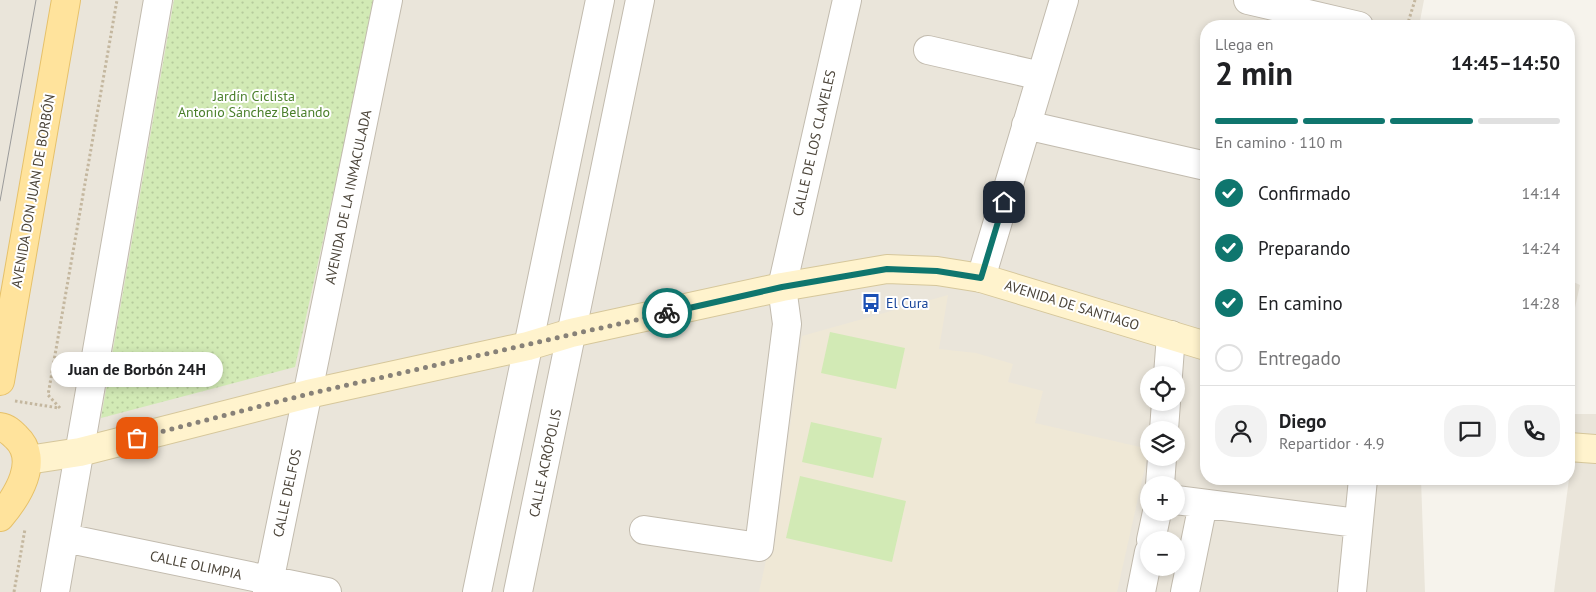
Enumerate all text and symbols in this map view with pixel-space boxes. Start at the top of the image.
text: Llega en [1215,34,1274,54]
text: 14:45–14:50 [1451,51,1560,75]
text: 2 min [1215,52,1293,94]
street label: CALLE DE LOS CLAVELES [788,68,840,218]
park label: Jardín Ciclista Antonio Sánchez Belando [178,87,330,121]
street label: AVENIDA DON JUAN DE BORBÓN [7,93,59,289]
street label: AVENIDA DE LA INMACULADA [321,107,375,286]
text: En camino · 110 m [1215,132,1343,152]
icon: check [1215,179,1243,207]
pin [983,181,1025,223]
text: Confirmado [1258,181,1351,205]
text: 14:14 [1522,183,1560,203]
icon: home [990,188,1018,216]
icon: check [1215,234,1243,262]
text: Preparando [1258,236,1350,260]
text: 14:24 [1522,238,1560,258]
street label: AVENIDA DE SANTIAGO [1002,276,1142,334]
courier [642,288,692,338]
icon: check [1215,289,1243,317]
text: En camino [1258,291,1343,315]
bus stop icon: El Cura [860,292,882,314]
text: 14:28 [1522,293,1560,313]
place label: El Cura [886,294,928,312]
icon: bike [653,299,681,327]
text: Entregado [1258,346,1341,370]
callout: Juan de Borbón 24H [51,353,223,388]
text: Juan de Borbón 24H [68,359,206,379]
map controls [1140,366,1185,576]
button: locate [1140,366,1185,411]
button: person [1215,405,1267,457]
button: chat [1444,405,1496,457]
button: phone [1508,405,1560,457]
street label: CALLE ACRÓPOLIS [525,407,565,519]
text: Diego [1279,409,1326,433]
pin [116,417,158,459]
button: layers [1140,421,1185,466]
icon: bag [123,424,151,452]
text: Repartidor · 4.9 [1279,433,1384,453]
street label: CALLE DELFOS [269,447,305,539]
button: + [1140,476,1185,521]
button: − [1140,531,1185,576]
street label: CALLE OLIMPIA [148,546,244,584]

